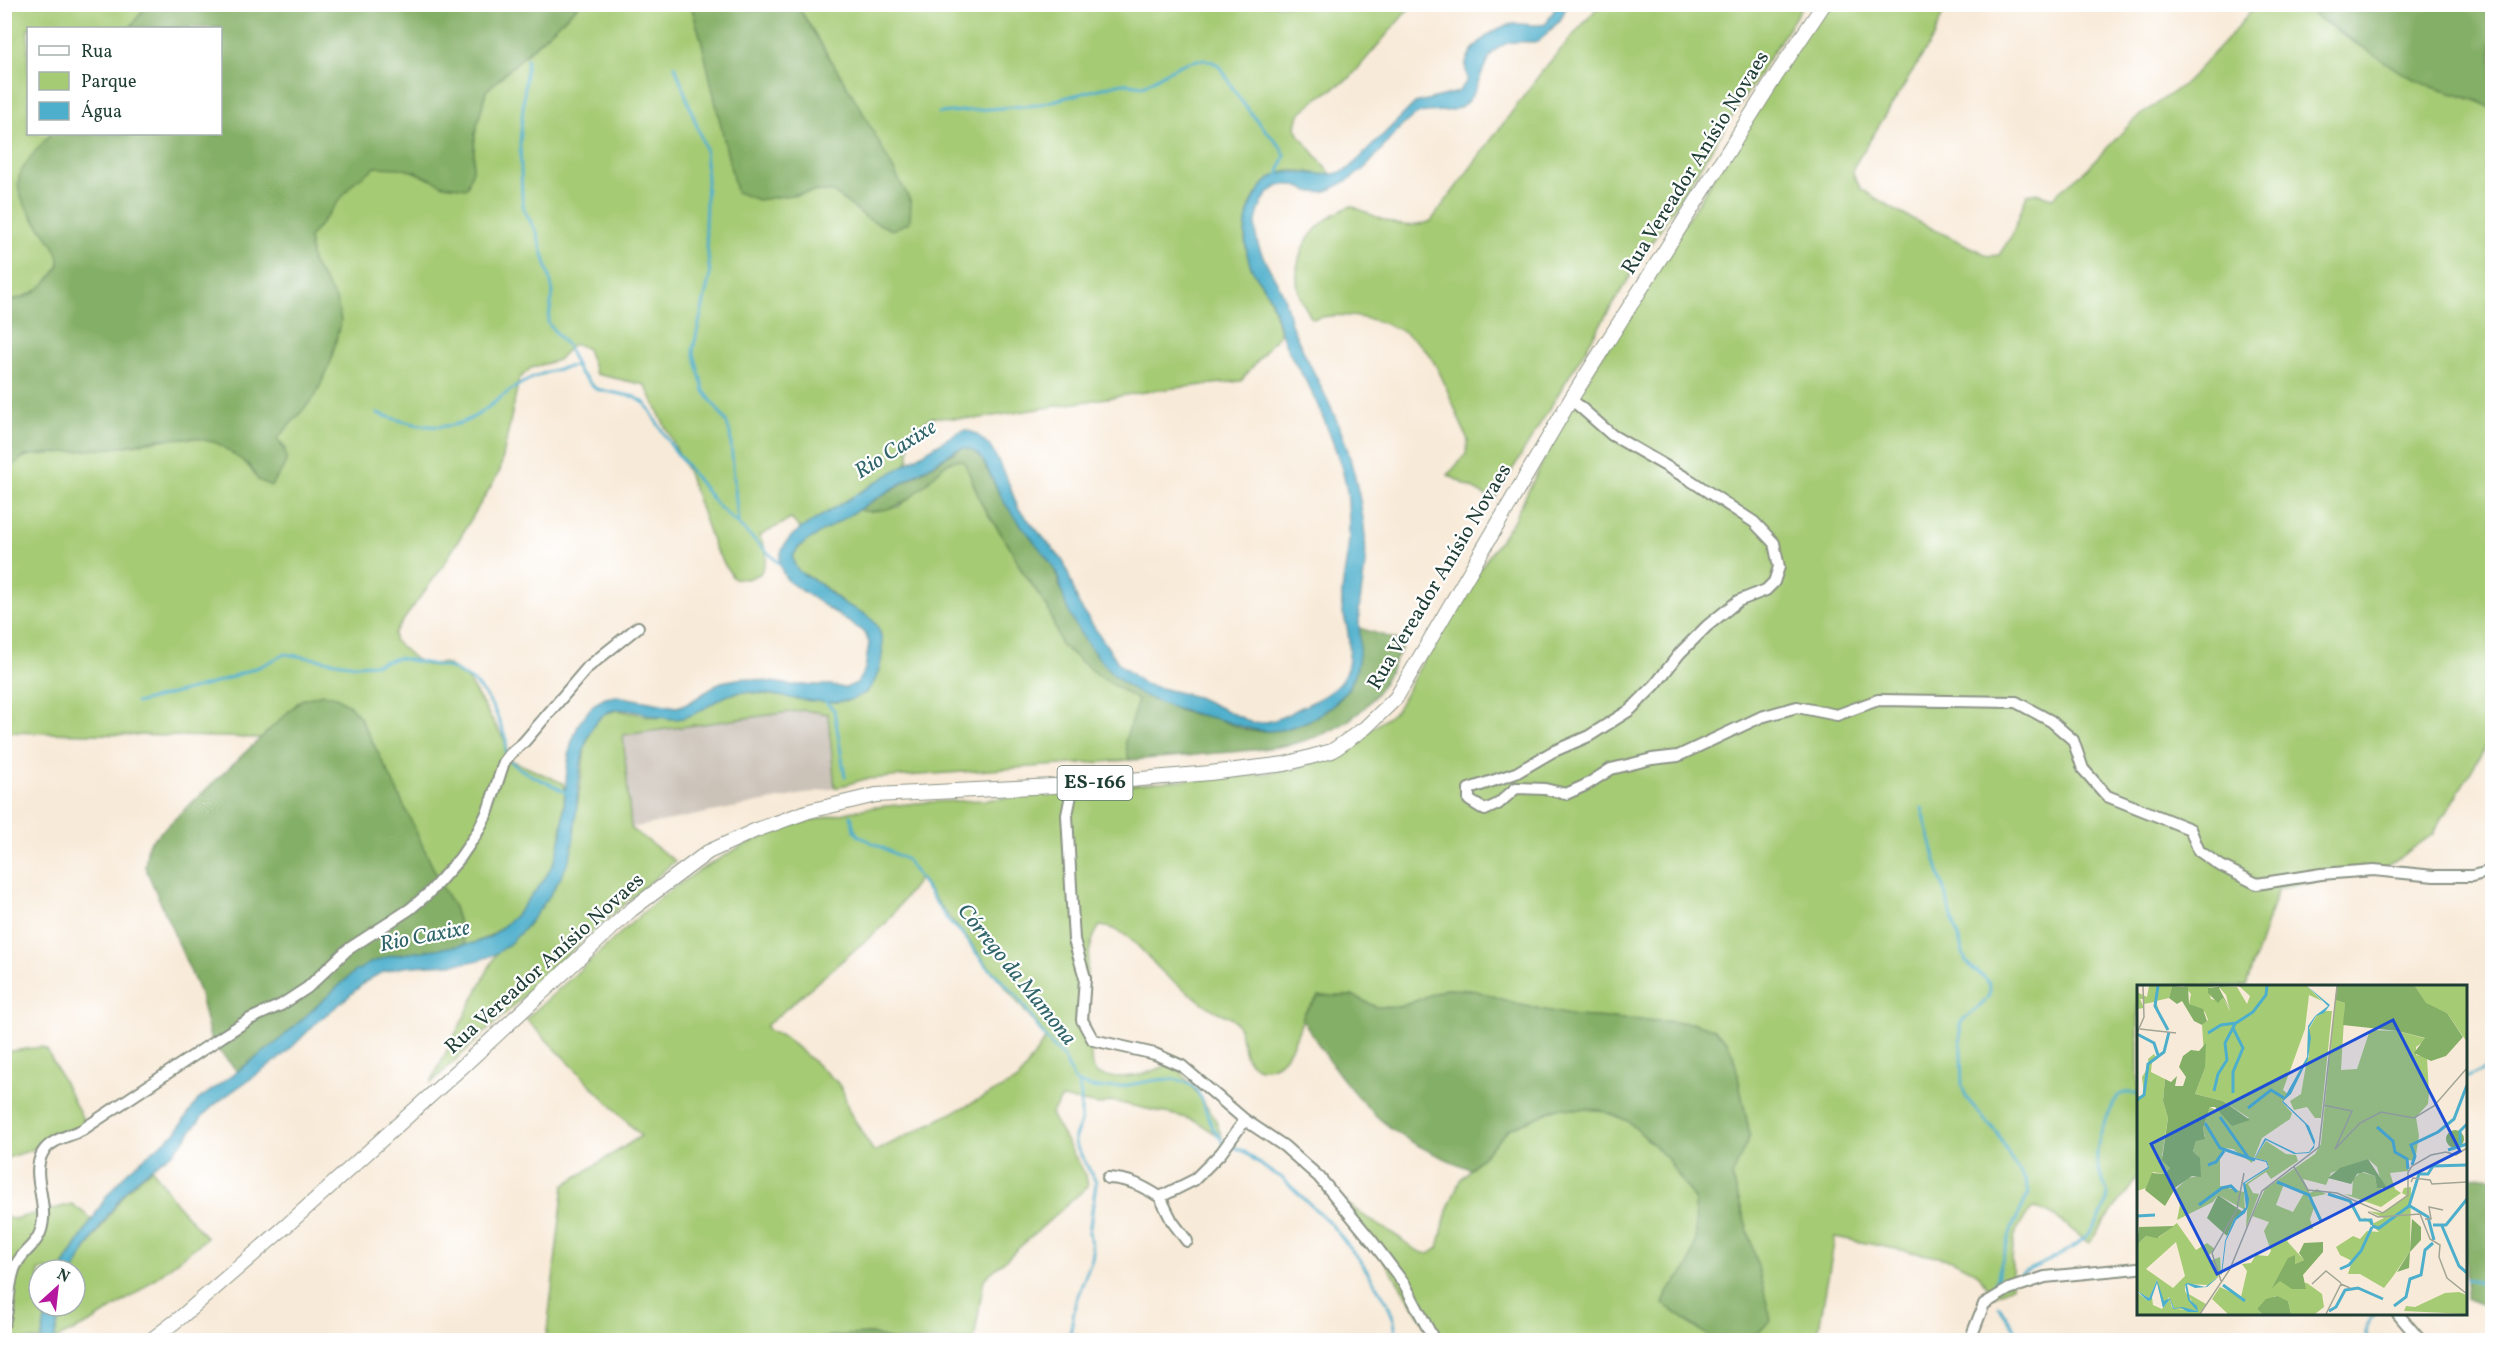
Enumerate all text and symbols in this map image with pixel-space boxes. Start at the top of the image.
legend [27,27,222,135]
text: Rua [81,40,112,65]
street label: Rua Vereador Anísio Novaes [1615,45,1777,281]
text: Parque [81,70,136,95]
text: Água [81,100,122,125]
water label: Rio Caxixe [849,413,943,487]
street label: Rua Vereador Anísio Novaes [1361,458,1519,696]
road number: ES-166 [1058,766,1132,800]
street label: Rua Vereador Anísio Novaes [439,867,651,1061]
water label: Córrego da Mamona [949,897,1083,1053]
water label: Rio Caxixe [377,913,473,961]
inset map [2137,985,2467,1315]
north arrow [27,1258,87,1318]
text: N [53,1264,73,1289]

